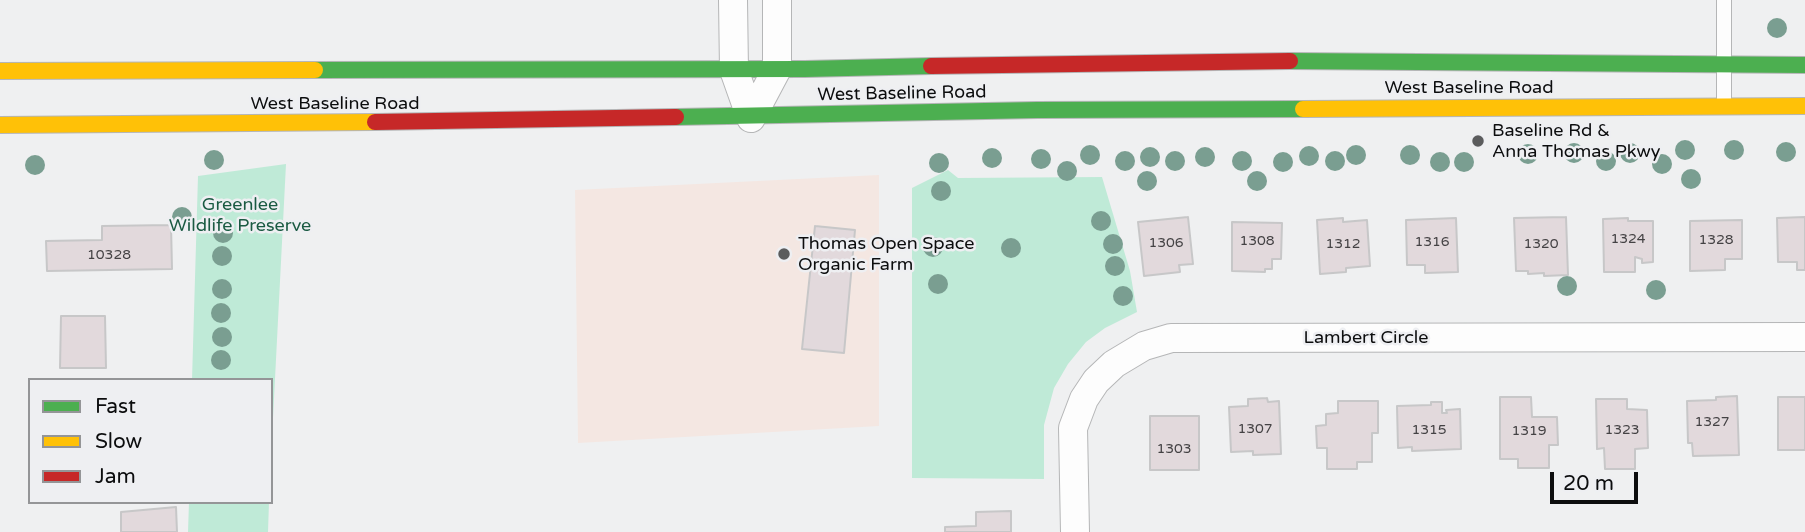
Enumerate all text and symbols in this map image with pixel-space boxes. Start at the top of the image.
street label: West Baseline Road [1384,77,1554,99]
street label: West Baseline Road [817,82,987,106]
street label: West Baseline Road [250,93,420,115]
place label: Baseline Rd & Anna Thomas Pkwy [1492,120,1660,162]
marker: Baseline Rd & Anna Thomas Pkwy [1470,133,1486,149]
park label: Greenlee Wildlife Preserve [169,194,311,236]
house number: 1324 [1610,231,1646,247]
house number: 1328 [1698,232,1734,248]
place label: Thomas Open Space Organic Farm [798,233,974,276]
house number: 1308 [1239,233,1275,249]
house number: 1316 [1414,234,1450,250]
house number: 1306 [1148,235,1184,251]
house number: 1312 [1325,236,1361,252]
house number: 1320 [1523,236,1559,252]
marker: Thomas Open Space Organic Farm [776,246,792,262]
house number: 10328 [87,247,131,263]
street label: Lambert Circle [1304,327,1428,349]
legend [28,378,273,504]
text: Fast [95,394,136,419]
house number: 1327 [1694,414,1730,430]
house number: 1307 [1237,421,1273,437]
house number: 1315 [1411,422,1447,438]
house number: 1323 [1604,422,1640,438]
house number: 1319 [1511,423,1547,439]
text: Slow [95,429,142,454]
house number: 1303 [1156,441,1192,457]
scale bar [1553,458,1640,502]
text: Jam [95,464,136,489]
text: 20 m [1563,471,1614,496]

